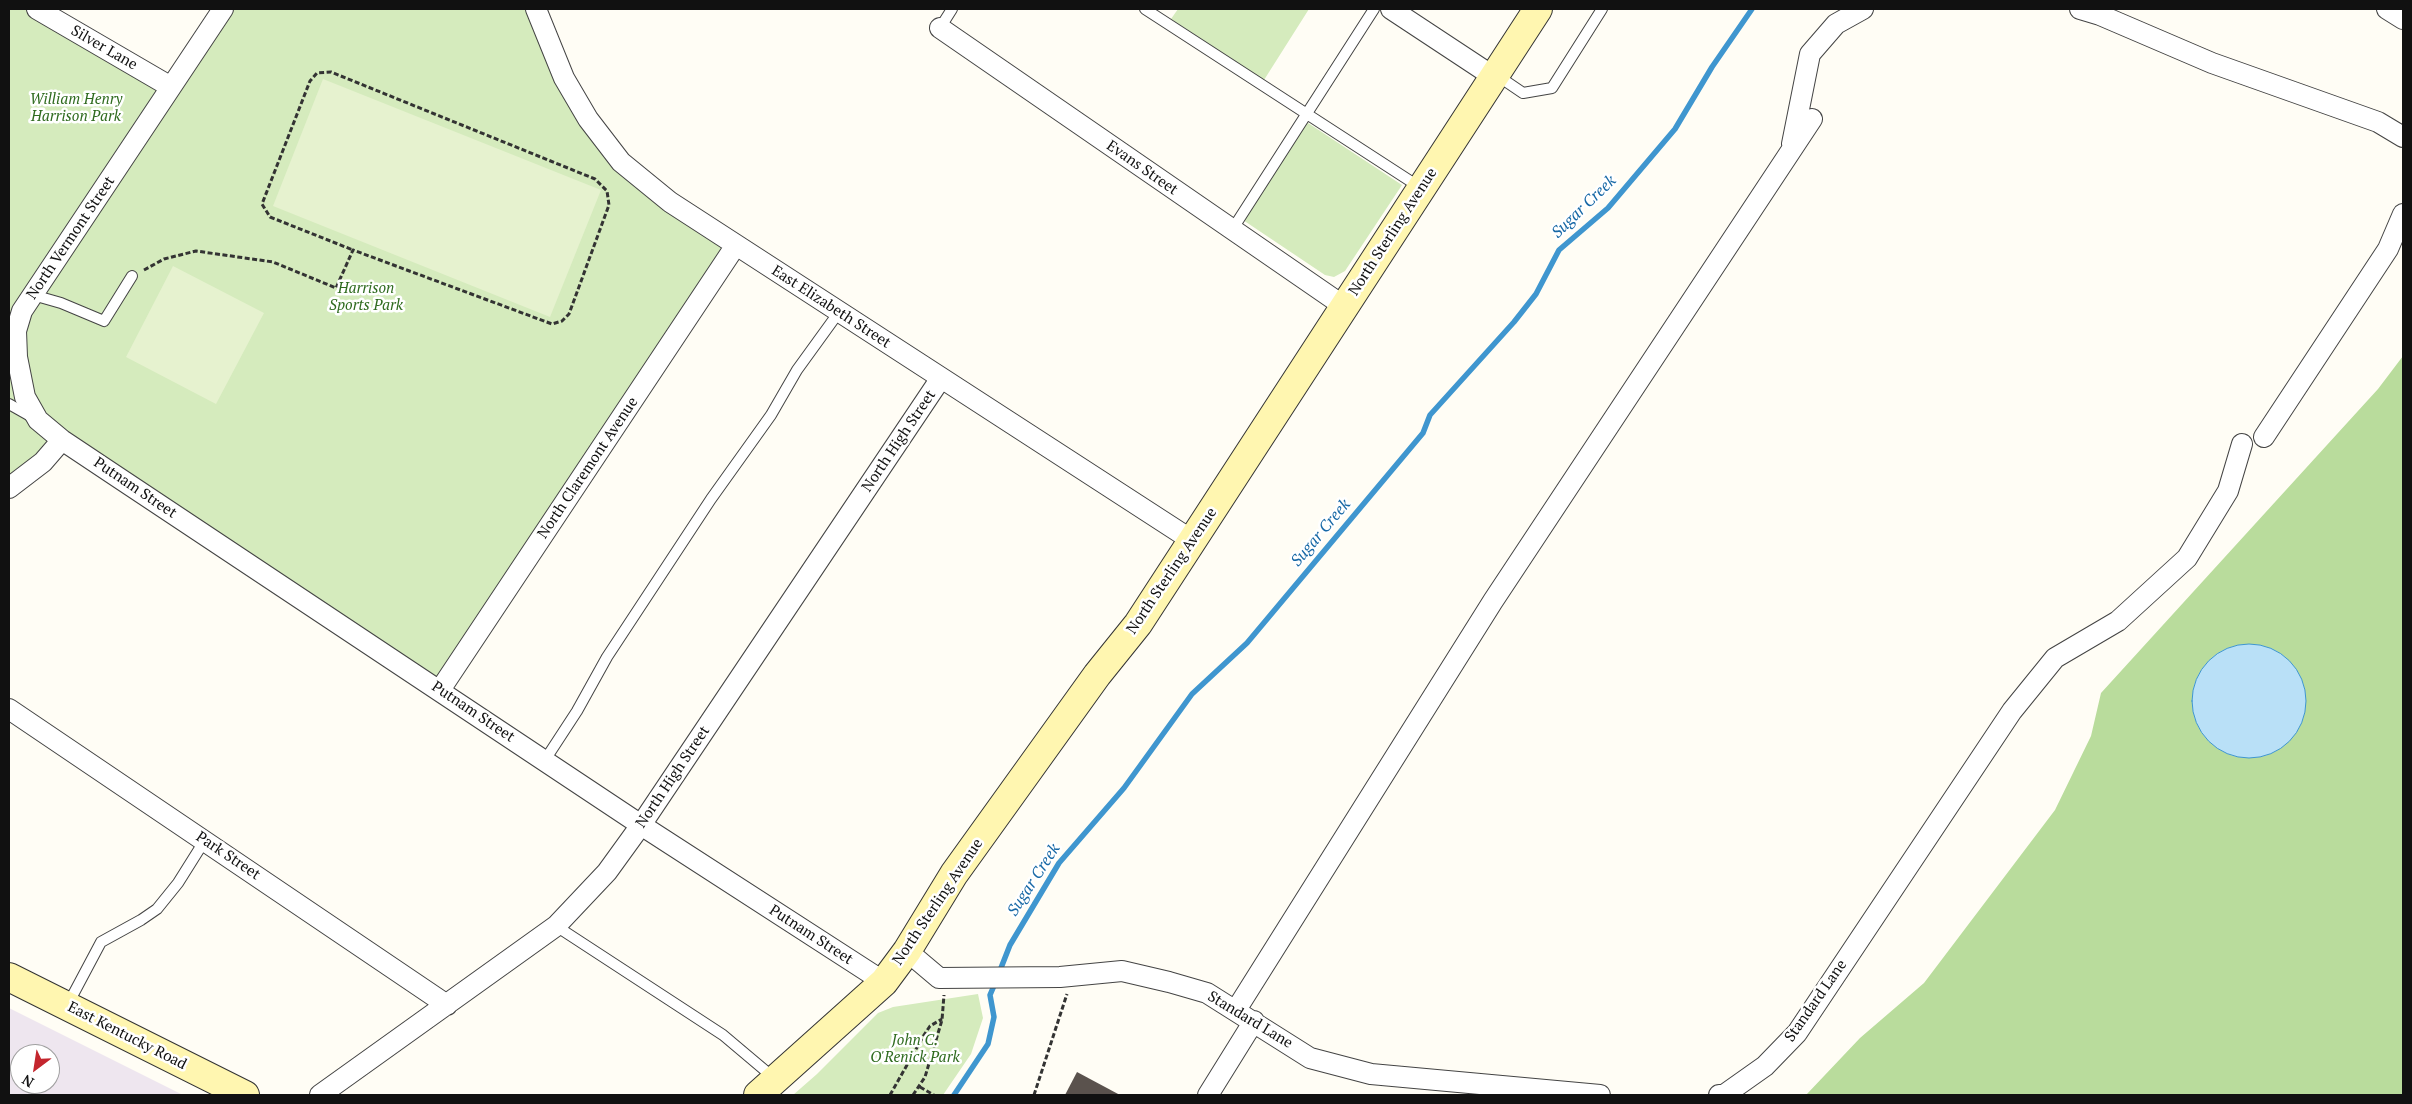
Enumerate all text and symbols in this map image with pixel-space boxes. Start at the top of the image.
street label: Silver Lane [68,22,140,74]
park label: William Henry Harrison Park [30,91,122,126]
street label: Evans Street [1103,137,1181,199]
street label: North Sterling Avenue [1345,165,1441,299]
water label: Sugar Creek [1548,172,1620,242]
street label: North Vermont Street [23,173,119,303]
street label: East Elizabeth Street [768,262,894,352]
park label: Harrison Sports Park [329,280,403,315]
street label: North High Street [858,387,940,495]
street label: North Claremont Avenue [534,394,642,542]
street label: Putnam Street [90,454,180,522]
water label: Sugar Creek [1287,495,1355,571]
street label: North Sterling Avenue [1123,504,1221,638]
street label: Putnam Street [428,678,518,746]
street label: North High Street [632,723,714,831]
street label: Park Street [192,828,264,884]
street label: North Sterling Avenue [889,835,987,969]
water label: Sugar Creek [1004,840,1064,920]
street label: Putnam Street [766,901,856,969]
street label: Standard Lane [1781,957,1851,1045]
street label: Standard Lane [1204,988,1296,1052]
street label: East Kentucky Road [65,998,189,1074]
park label: John C. O'Renick Park [870,1032,960,1067]
north arrow [10,1044,60,1094]
text: N [18,1071,37,1092]

